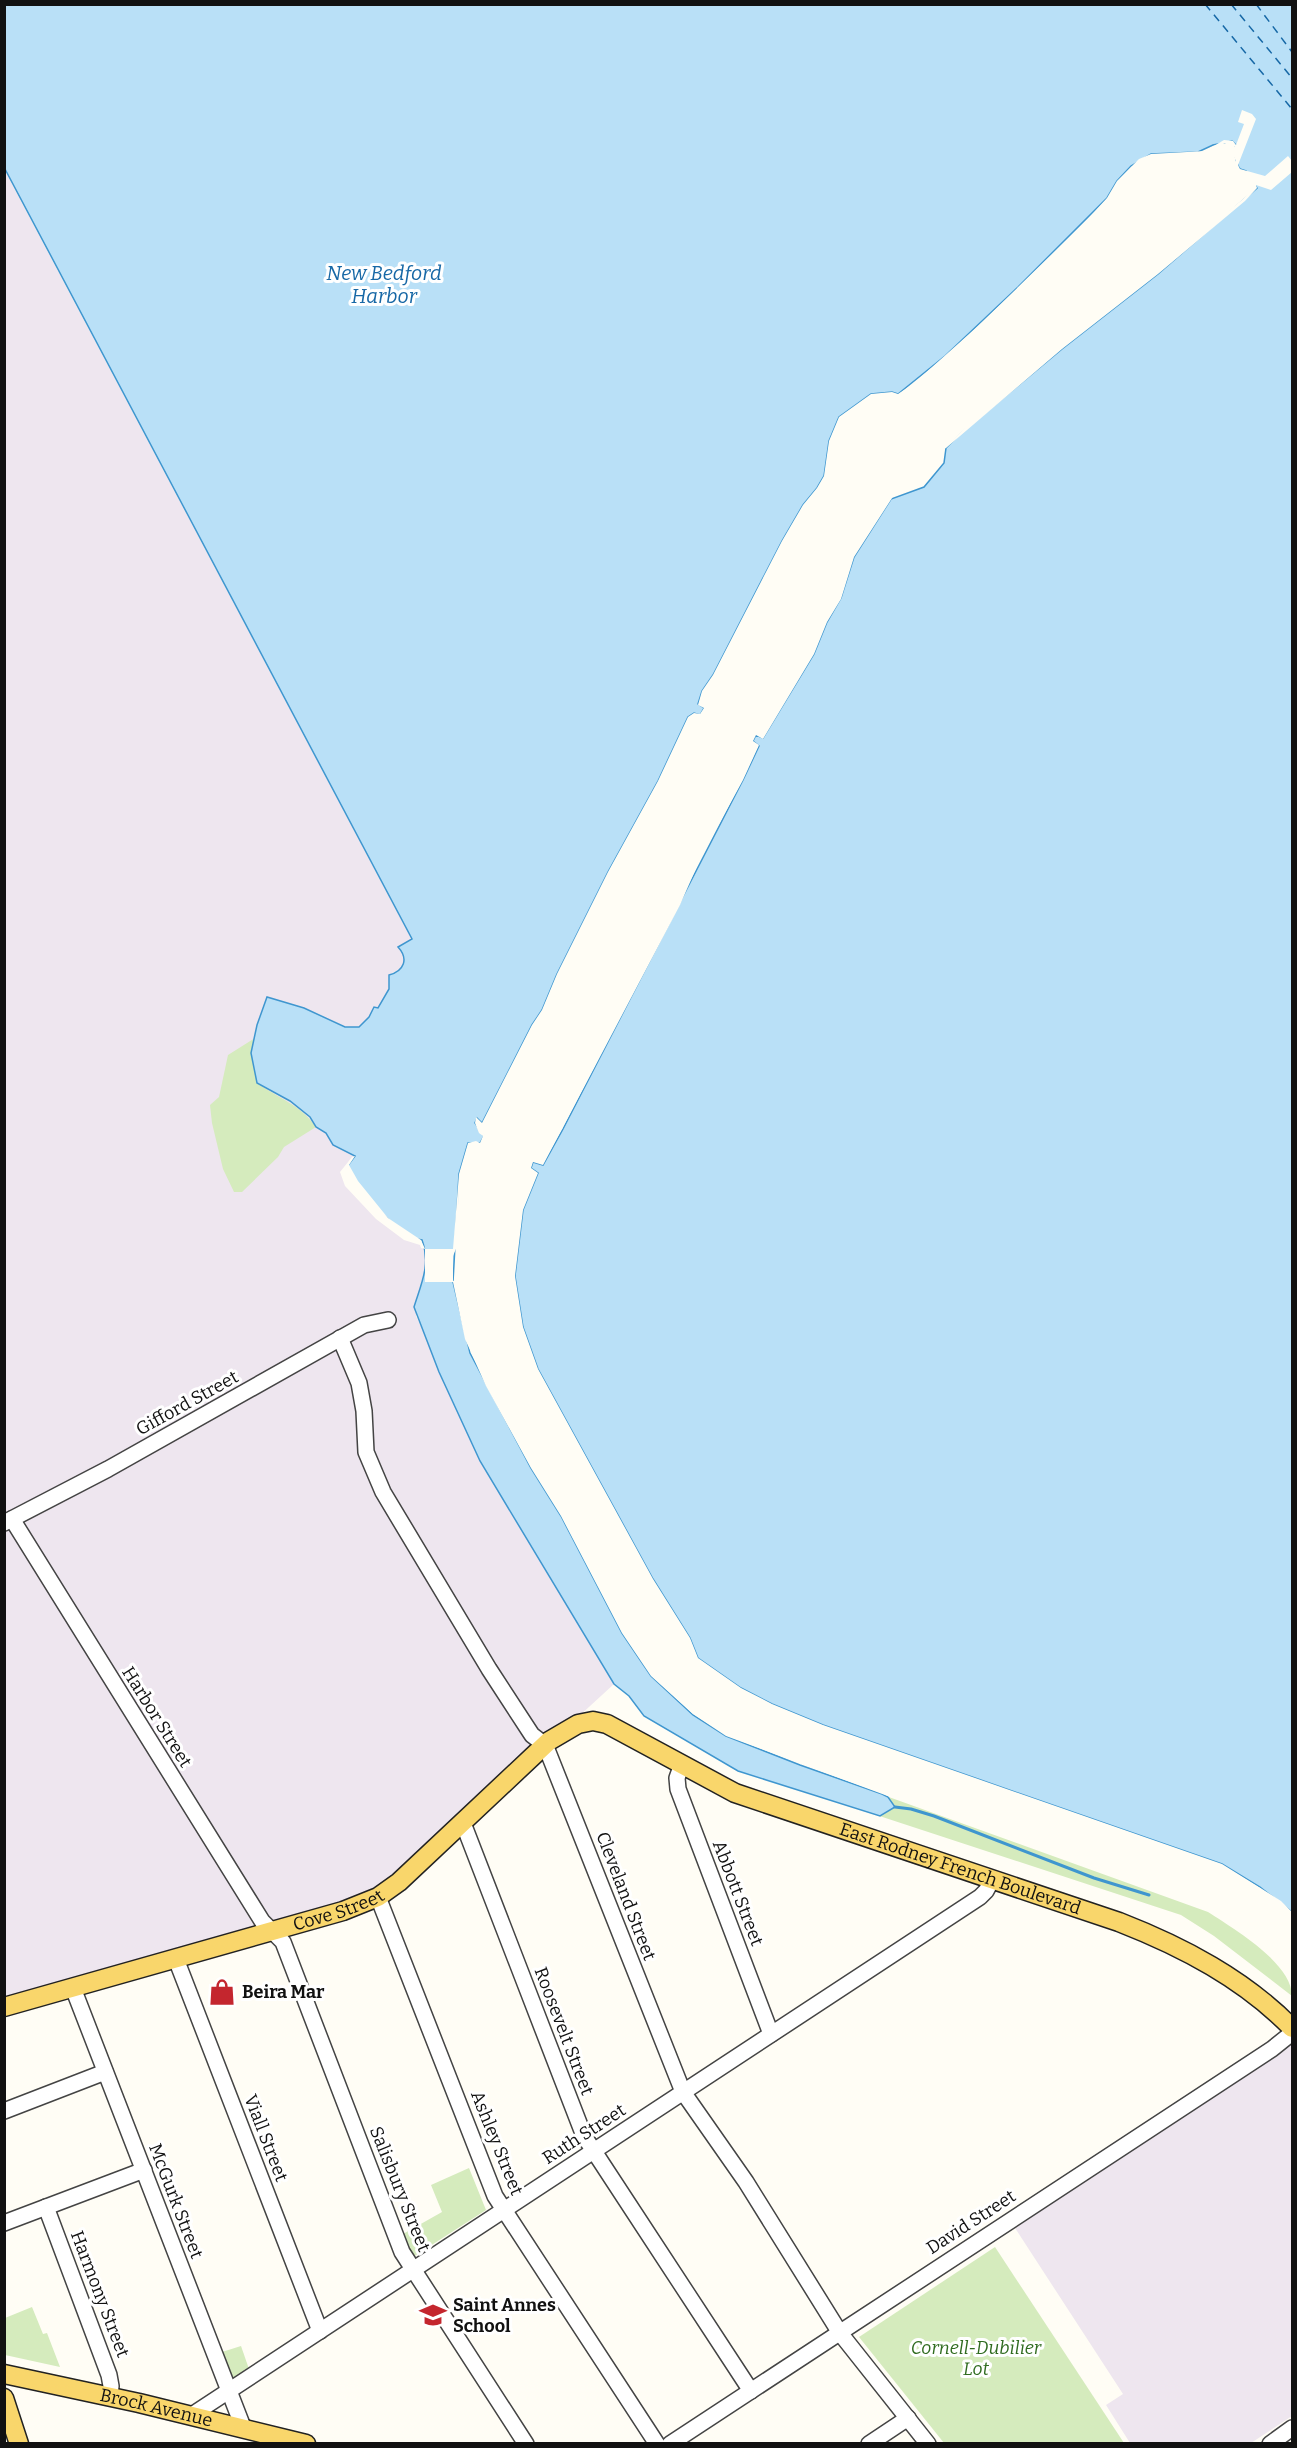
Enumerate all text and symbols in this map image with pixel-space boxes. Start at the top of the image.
water label: New Bedford Harbor [326,261,442,308]
street label: Gifford Street [132,1366,242,1440]
street label: Harbor Street [117,1663,197,1772]
street label: East Rodney French Boulevard [837,1818,1084,1920]
street label: Cleveland Street [591,1829,661,1964]
street label: Abbott Street [708,1837,768,1949]
street label: Cove Street [290,1885,389,1936]
street label: Roosevelt Street [529,1964,599,2099]
shop icon: Beira Mar [207,1977,237,2007]
place label: Beira Mar [242,1981,325,2003]
street label: Ashley Street [466,2087,528,2199]
street label: Viall Street [239,2091,293,2185]
street label: Ruth Street [538,2099,630,2169]
street label: Salisbury Street [365,2123,435,2255]
street label: McGurk Street [144,2140,208,2262]
street label: David Street [922,2185,1020,2259]
street label: Harmony Street [66,2228,134,2361]
place label: Saint Annes School [453,2294,556,2337]
school or university icon: Saint Annes School [418,2300,448,2330]
park label: Cornell-Dubilier Lot [911,2337,1042,2380]
street label: Brock Avenue [98,2384,215,2432]

